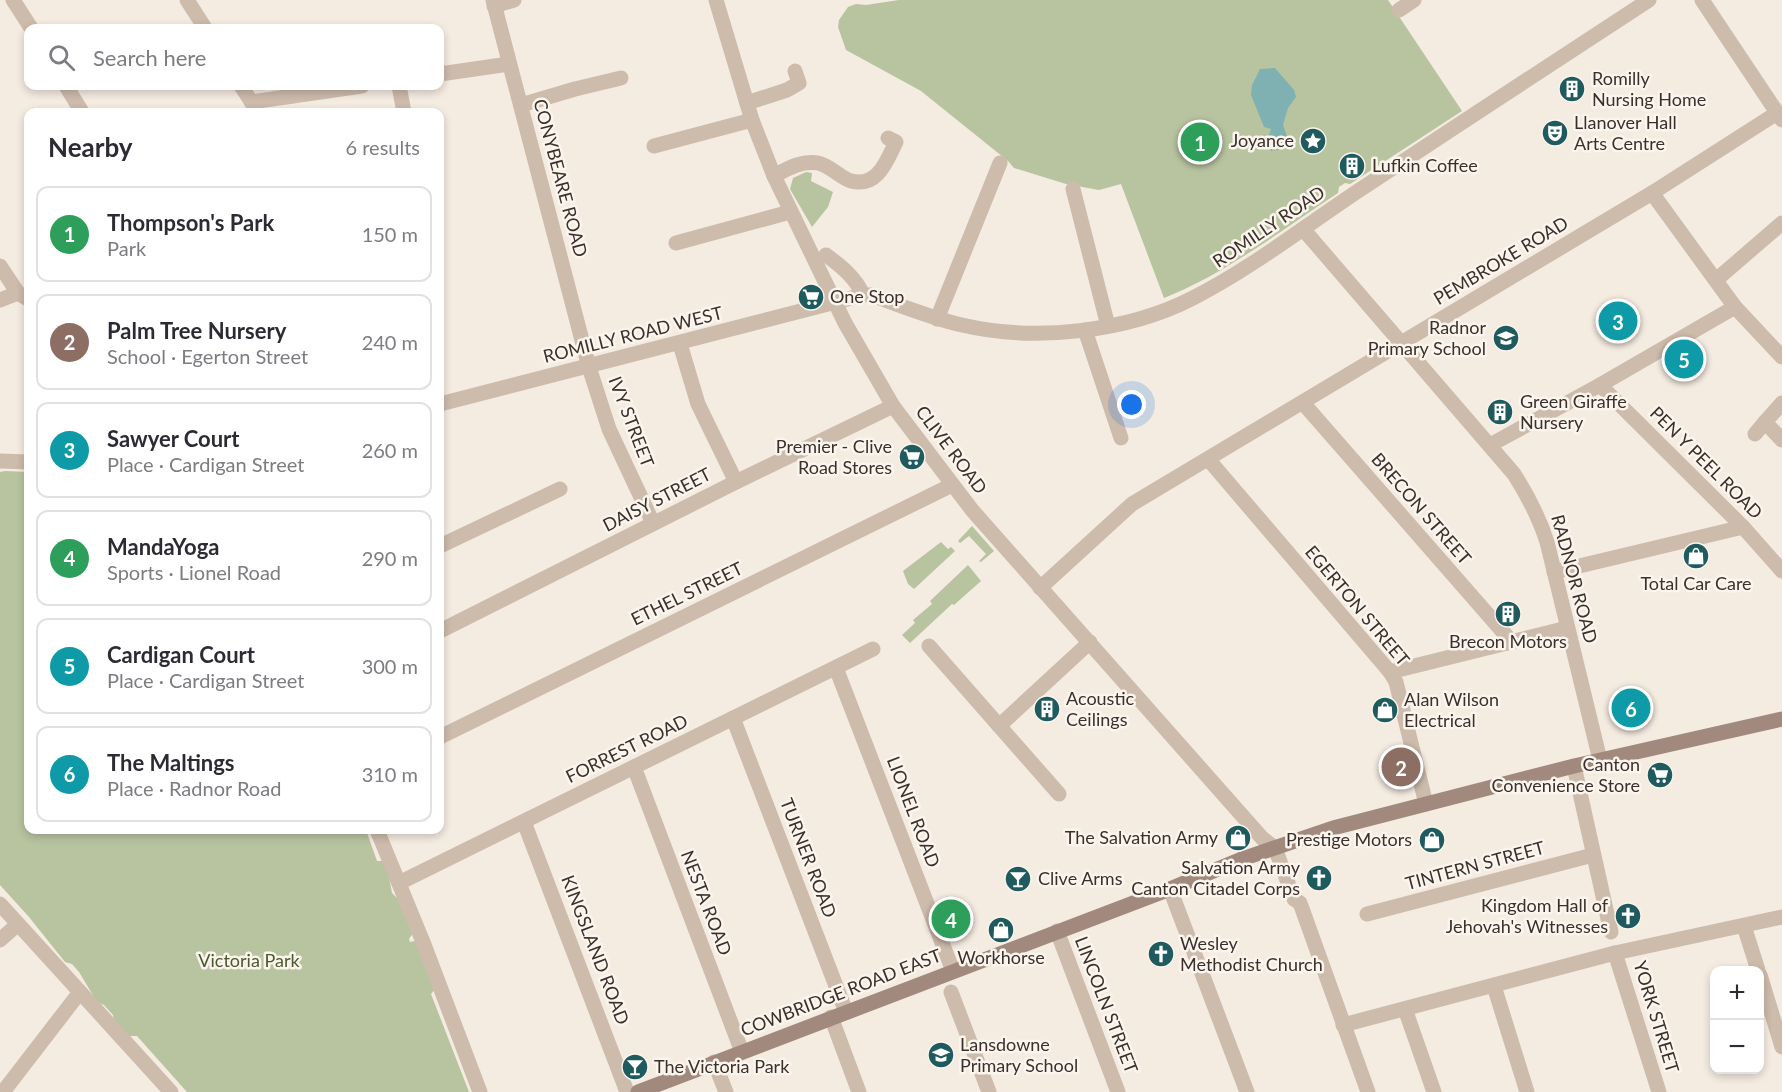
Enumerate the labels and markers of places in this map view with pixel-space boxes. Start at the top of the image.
place label: Romilly Nursing Home [1592,67,1706,110]
building icon: Romilly Nursing Home [1557,74,1587,104]
place label: Llanover Hall Arts Centre [1574,111,1677,154]
theatre icon: Llanover Hall Arts Centre [1540,118,1570,148]
pin: 1 [1180,120,1220,164]
place icon: Joyance [1298,126,1328,156]
place label: Joyance [1231,129,1294,151]
building icon: Lufkin Coffee [1337,151,1367,181]
place label: Lufkin Coffee [1372,154,1478,176]
supermarket icon: One Stop [796,282,826,312]
place label: One Stop [830,285,904,307]
pin: 3 [1598,298,1638,344]
place label: Radnor Primary School [1368,316,1486,359]
school or university icon: Radnor Primary School [1491,323,1521,353]
pin: 5 [1664,336,1704,382]
place label: Green Giraffe Nursery [1520,390,1627,433]
building icon: Green Giraffe Nursery [1485,397,1515,427]
place label: Premier - Clive Road Stores [776,435,892,478]
supermarket icon: Premier - Clive Road Stores [897,442,927,472]
shop icon: Total Car Care [1681,541,1711,571]
place label: Total Car Care [1640,572,1752,594]
building icon: Brecon Motors [1493,599,1523,629]
place label: Brecon Motors [1449,630,1567,652]
pin: 6 [1612,686,1650,730]
place label: Acoustic Ceilings [1066,687,1134,730]
place label: Alan Wilson Electrical [1404,688,1499,731]
building icon: Acoustic Ceilings [1032,694,1062,724]
shop icon: Alan Wilson Electrical [1370,695,1400,725]
pin: 2 [1382,744,1420,789]
place label: Canton Convenience Store [1491,753,1640,796]
supermarket icon: Canton Convenience Store [1645,760,1675,790]
shop icon: The Salvation Army [1223,823,1253,853]
shop icon: Prestige Motors [1417,825,1447,855]
place label: The Salvation Army [1065,826,1219,848]
place label: Prestige Motors [1286,828,1412,850]
place label: Salvation Army Canton Citadel Corps [1131,856,1301,899]
church icon: Salvation Army Canton Citadel Corps [1304,863,1334,893]
bar icon: Clive Arms [1003,864,1033,894]
place label: Clive Arms [1038,867,1123,889]
place label: Kingdom Hall of Jehovah's Witnesses [1446,894,1609,937]
pin: 4 [932,896,970,942]
church icon: Kingdom Hall of Jehovah's Witnesses [1613,901,1643,931]
shop icon: Workhorse [986,915,1016,945]
place label: Wesley Methodist Church [1180,932,1323,975]
church icon: Wesley Methodist Church [1146,939,1176,969]
place label: Workhorse [957,946,1045,968]
place label: Lansdowne Primary School [960,1033,1078,1076]
school or university icon: Lansdowne Primary School [926,1040,956,1070]
bar icon: The Victoria Park [620,1052,650,1082]
place label: The Victoria Park [654,1055,790,1077]

